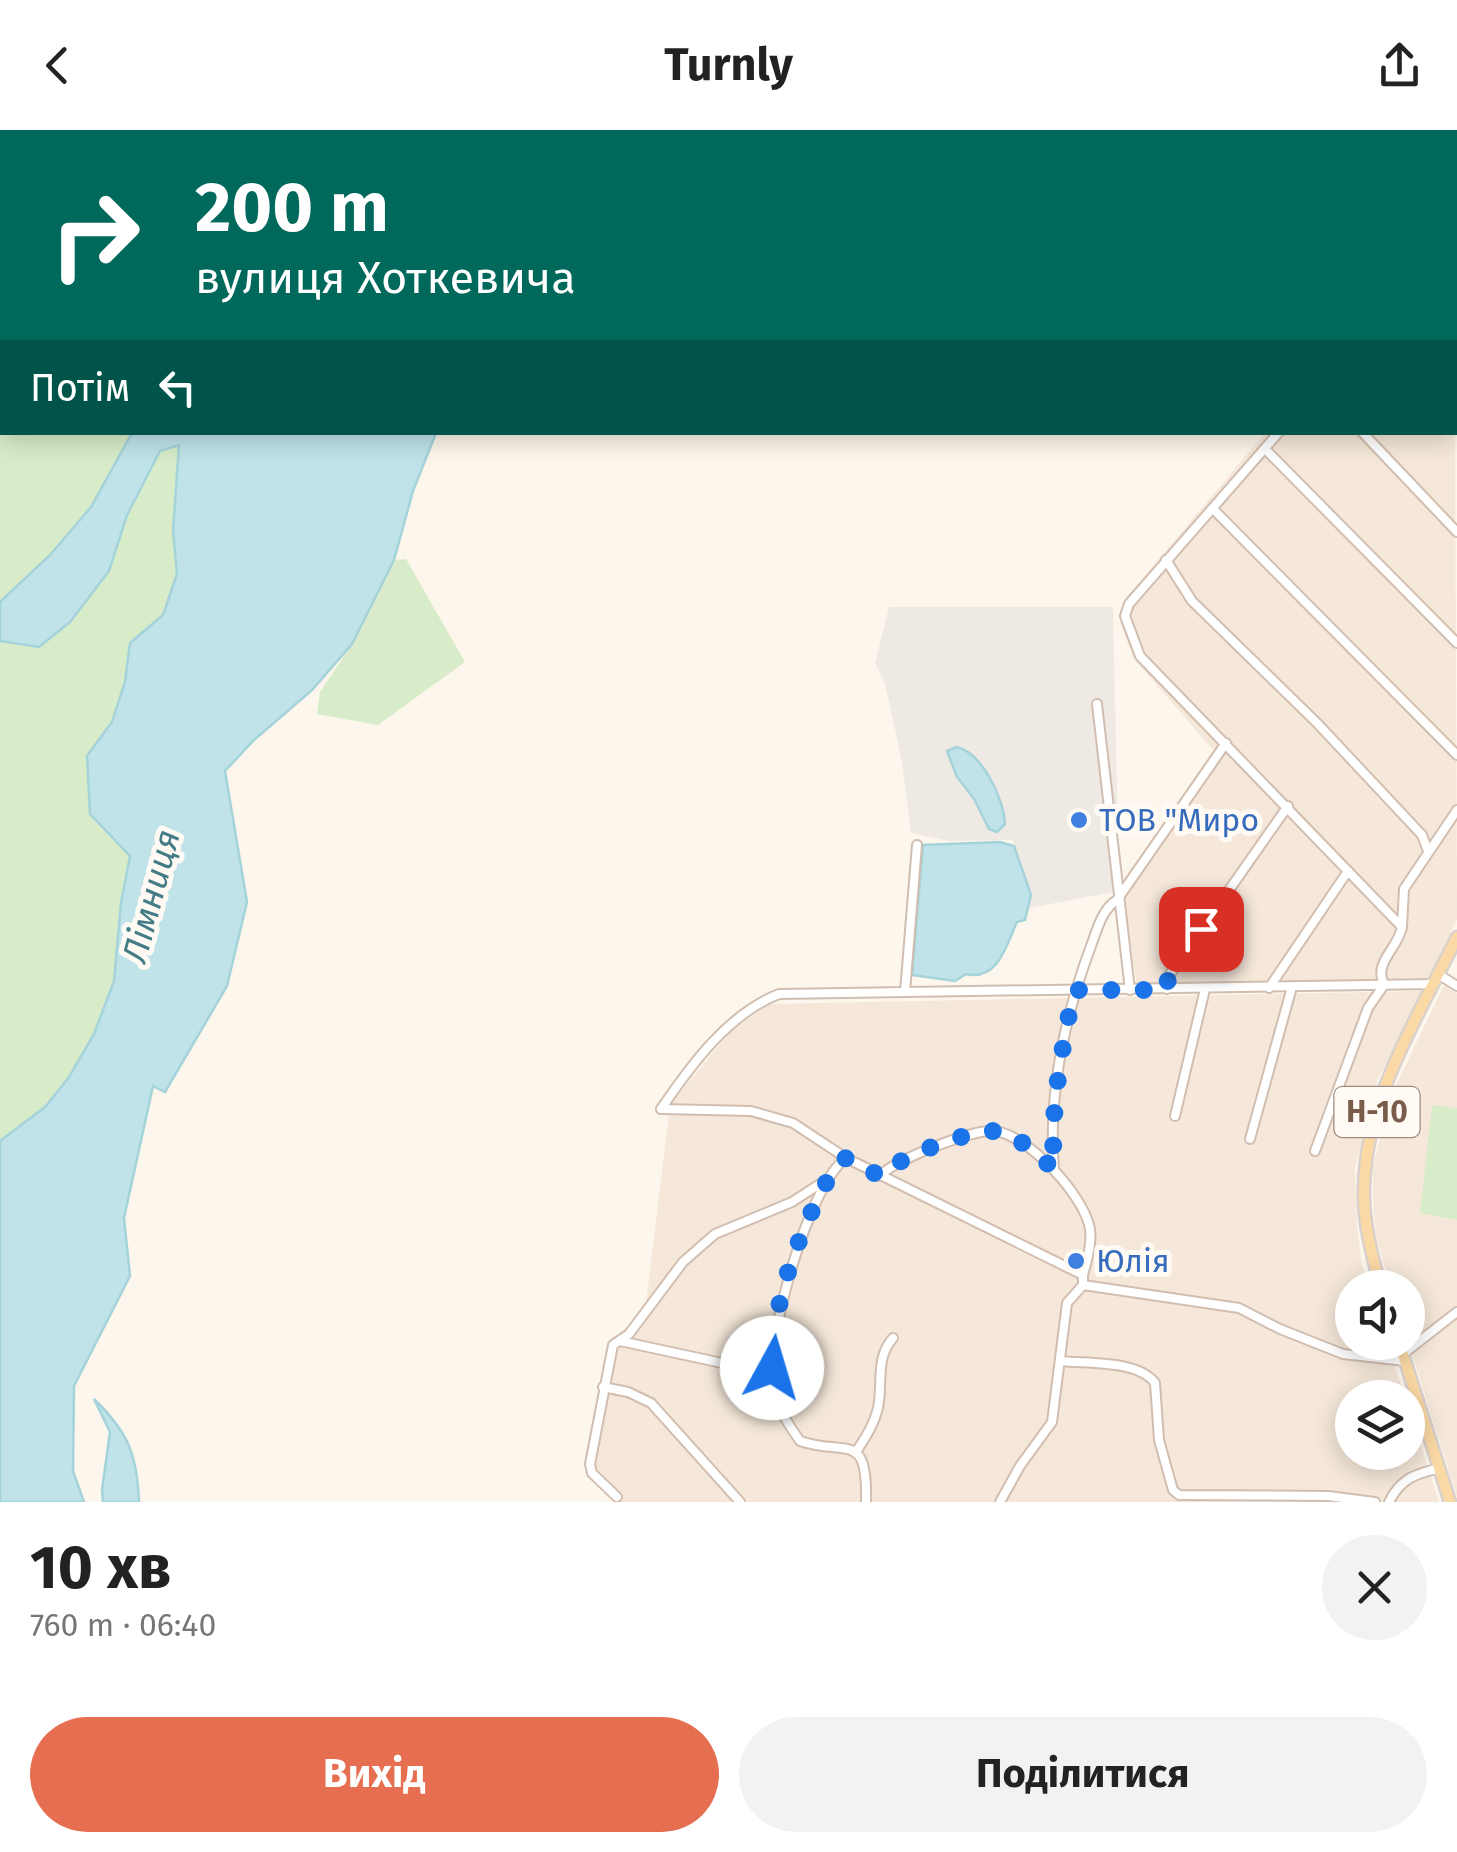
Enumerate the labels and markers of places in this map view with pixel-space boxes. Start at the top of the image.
place label: ТОВ "Миро [1099,801,1259,839]
marker: ТОВ "Миро [1068,809,1090,831]
pin [1159,887,1244,972]
place label: Юлія [1096,1242,1170,1280]
marker: Юлія [1065,1250,1087,1272]

